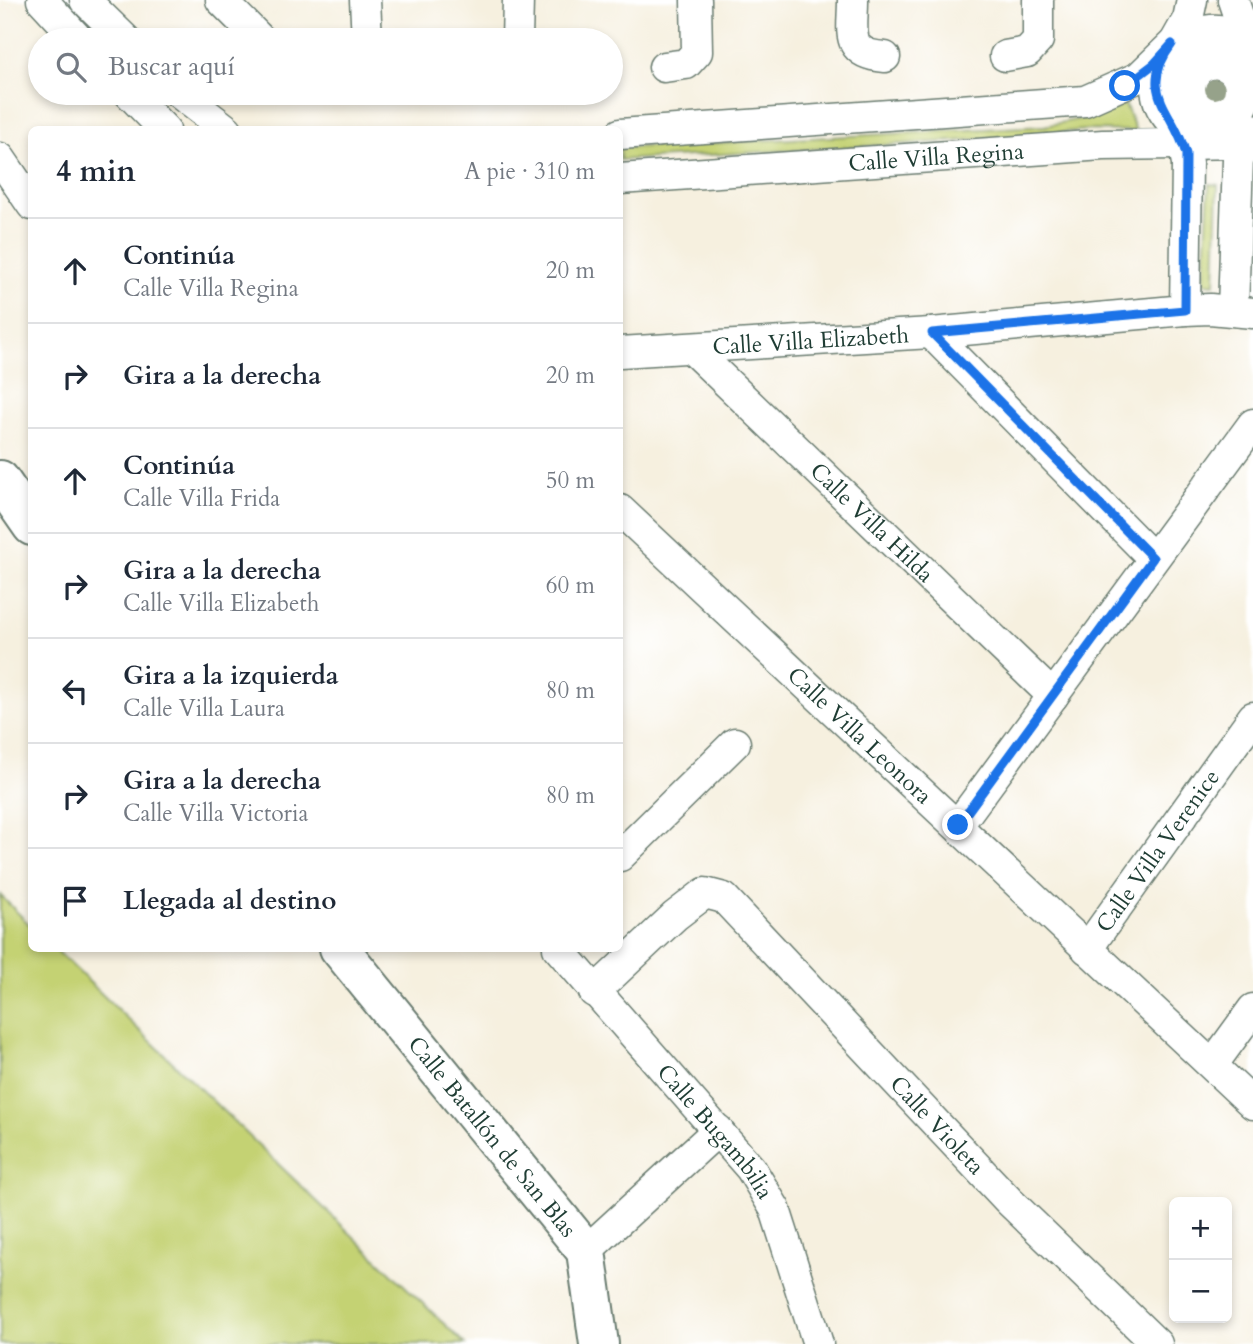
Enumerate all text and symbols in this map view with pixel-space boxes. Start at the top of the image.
search box [28,28,623,105]
icon: search [52,48,90,86]
text: Buscar aquí [108,49,235,84]
route start [1109,70,1140,101]
street label: Calle Villa Regina [847,135,1025,178]
text: 4 min [56,151,136,192]
text: A pie · 310 m [464,156,595,187]
text: Continúa [123,238,235,273]
icon: ahead [56,252,94,290]
text: 20 m [546,255,595,286]
text: Calle Villa Regina [123,273,299,304]
street label: Calle Villa Elizabeth [712,319,910,362]
icon: right [56,357,94,395]
text: Gira a la derecha [123,358,321,393]
text: 20 m [546,360,595,391]
text: Continúa [123,448,235,483]
street label: Calle Villa Hilda [803,455,941,589]
icon: ahead [56,462,94,500]
text: 50 m [546,465,595,496]
text: Calle Villa Frida [123,483,280,514]
text: Gira a la derecha [123,553,321,588]
icon: right [56,567,94,605]
text: 60 m [546,570,595,601]
text: Calle Villa Elizabeth [123,588,319,619]
text: Gira a la izquierda [123,658,339,693]
street label: Calle Villa Leonora [781,660,939,811]
icon: left [56,672,94,710]
text: 80 m [546,675,595,706]
text: Calle Villa Laura [123,693,285,724]
text: Gira a la derecha [123,763,321,798]
street label: Calle Villa Verenice [1088,763,1226,938]
icon: right [56,777,94,815]
text: 80 m [546,780,595,811]
text: Calle Villa Victoria [123,798,308,829]
route end [942,809,973,840]
icon: arrive [56,882,94,920]
text: Llegada al destino [123,883,337,918]
street label: Calle Batallón de San Blas [401,1029,584,1243]
street label: Calle Bugambilia [650,1057,781,1205]
street label: Calle Violeta [883,1069,992,1181]
map controls [1169,1197,1232,1323]
button: + [1169,1197,1232,1260]
button: − [1169,1260,1232,1323]

